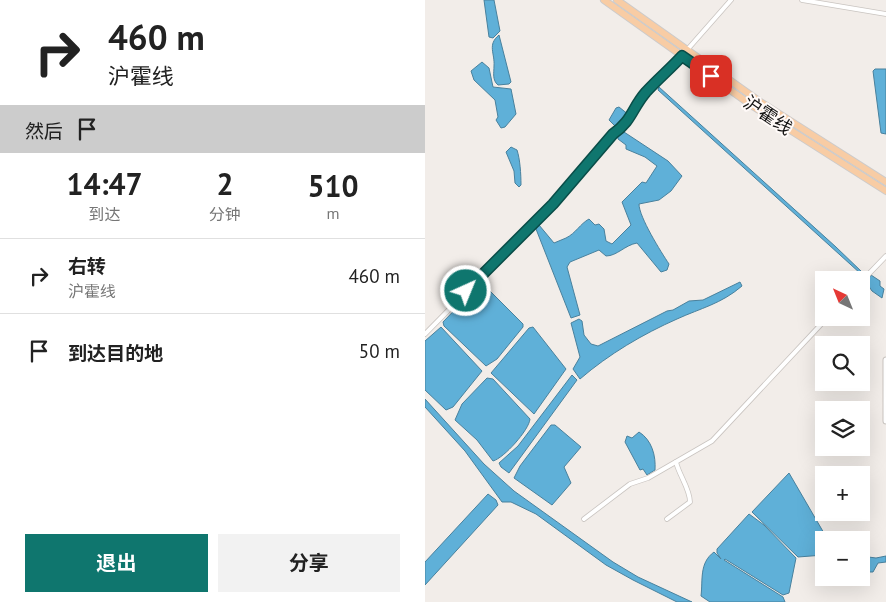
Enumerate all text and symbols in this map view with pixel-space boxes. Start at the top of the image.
text: 460 m [108,14,205,60]
icon: right [25,20,90,85]
pin [690,55,732,97]
text: 沪霍线 [108,62,174,90]
icon: arrive [697,62,725,90]
street label: 沪霍线 [739,90,797,140]
icon: arrive [73,115,101,143]
text: 然后 [25,119,63,143]
text: 14:47 [66,164,143,203]
text: 2 [217,164,234,203]
text: 510 [308,166,359,205]
text: m [327,203,340,223]
text: 到达 [89,204,121,224]
text: 分钟 [209,204,241,224]
text: 右转 [68,254,106,278]
icon: right [25,262,53,290]
text: 460 m [348,264,400,288]
position arrow [439,264,491,316]
north arrow [815,271,870,326]
map controls [815,271,870,586]
text: 沪霍线 [68,281,116,301]
button: search [815,336,870,391]
icon: arrive [25,337,53,365]
text: 50 m [359,339,400,363]
text: 到达目的地 [68,341,163,365]
button: layers [815,401,870,456]
button: + [815,466,870,521]
button: − [815,531,870,586]
button: 退出 [25,534,208,592]
button: 分享 [218,534,400,592]

